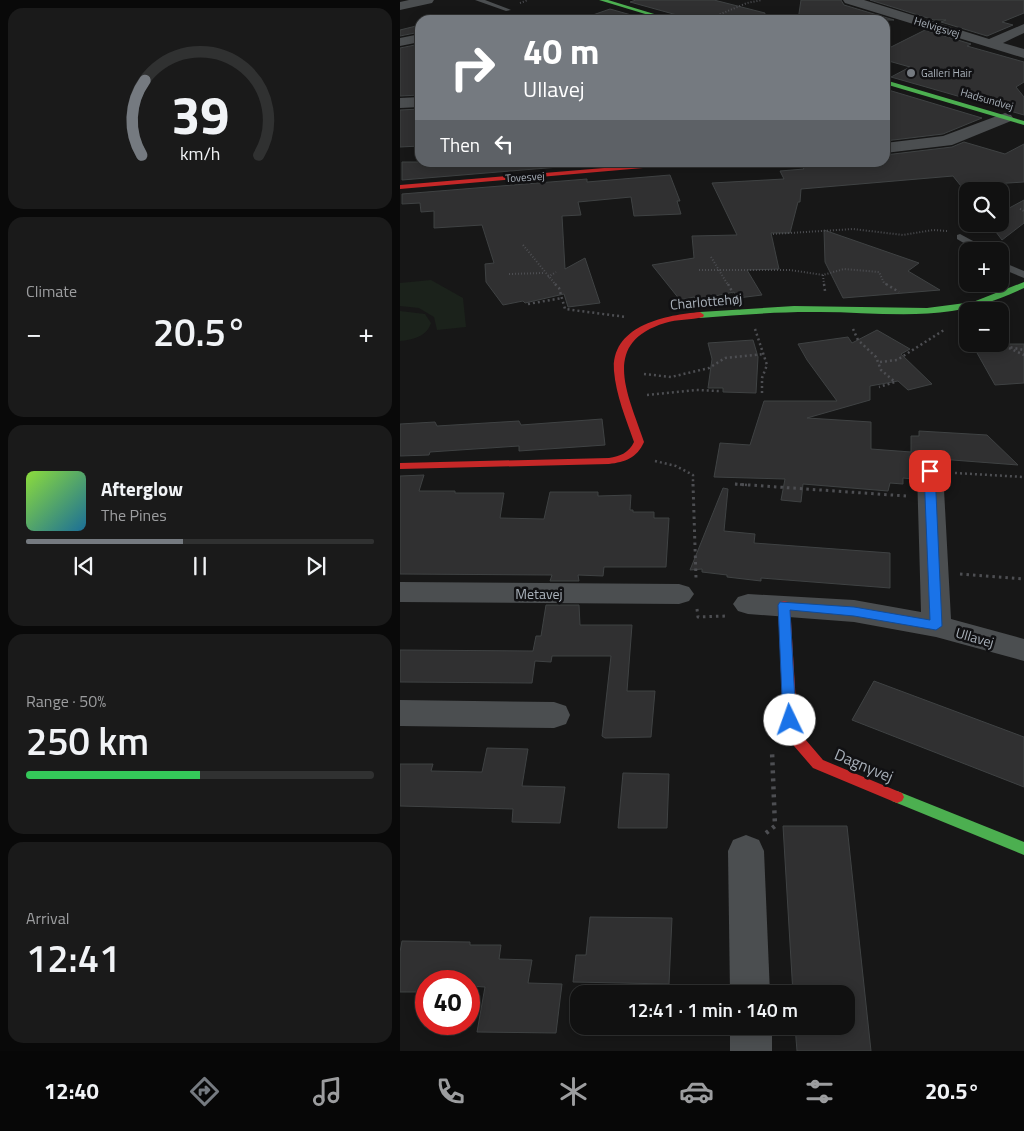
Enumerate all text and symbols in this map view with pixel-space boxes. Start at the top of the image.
street label: Helvigsvej [912,12,962,42]
text: 40 m [523,24,599,78]
icon: right [440,35,505,100]
place label: Galleri Hair [921,65,972,81]
marker: Galleri Hair [905,67,917,79]
text: Ullavej [523,72,585,106]
text: 39 [171,75,229,154]
street label: Hadsundvej [959,84,1015,114]
text: Then [440,130,480,159]
icon: left [490,130,518,158]
text: km/h [180,140,220,167]
street label: Tovesvej [505,168,545,186]
map controls [959,182,1009,352]
button: search [959,182,1009,232]
button: + [959,242,1009,292]
text: Climate [26,279,77,303]
street label: Charlottehøj [669,287,743,315]
button: − [959,302,1009,352]
text: 20.5° [153,303,247,361]
text: − [26,311,42,354]
text: + [358,311,374,354]
pin [909,450,951,492]
icon: arrive [916,457,944,485]
text: Afterglow [101,474,183,503]
text: The Pines [101,503,167,527]
icon: previous [70,552,98,580]
icon: pause [186,552,214,580]
icon: next [302,552,330,580]
street label: Metavej [515,583,563,604]
street label: Ullavej [953,622,997,652]
text: Range · 50% [26,689,106,713]
position arrow [763,693,815,745]
text: 250 km [26,712,149,770]
street label: Dagnyvej [831,742,897,788]
text: Arrival [26,906,69,930]
text: 12:41 [26,929,120,987]
speed limit sign: 40 [415,970,480,1035]
text: 12:41 · 1 min · 140 m [627,995,798,1024]
text: 12:40 [44,1074,99,1108]
icon: directions [187,1074,222,1109]
icon: music [310,1074,345,1109]
icon: phone [433,1074,468,1109]
icon: climate [556,1074,591,1109]
icon: car [679,1074,714,1109]
icon: filters [802,1074,837,1109]
text: 20.5° [925,1074,980,1108]

